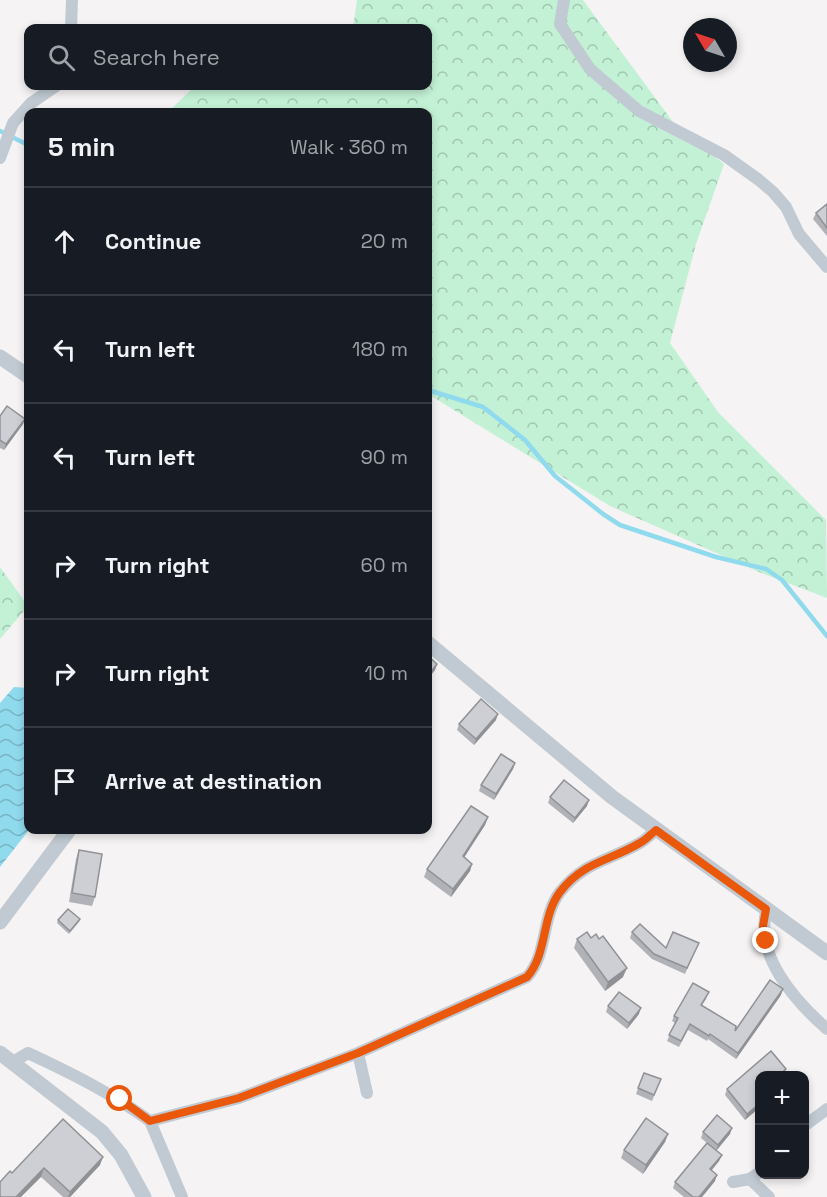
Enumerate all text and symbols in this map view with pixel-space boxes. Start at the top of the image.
north arrow [683,18,737,72]
search box [24,24,432,90]
icon: search [45,41,78,74]
text: Search here [93,43,220,71]
text: 5 min [48,130,115,164]
text: Walk · 360 m [290,134,408,160]
icon: ahead [48,225,81,258]
text: Continue [105,227,201,255]
text: 20 m [361,228,408,254]
icon: left [48,333,81,366]
text: Turn left [105,335,195,363]
text: 180 m [352,336,408,362]
icon: left [48,441,81,474]
text: Turn left [105,443,195,471]
text: 90 m [361,444,408,470]
icon: right [48,549,81,582]
text: Turn right [105,551,210,579]
text: 60 m [361,552,408,578]
icon: right [48,657,81,690]
text: Turn right [105,659,210,687]
text: 10 m [364,660,408,686]
icon: arrive [48,765,81,798]
text: Arrive at destination [105,767,322,795]
route end [752,927,778,953]
map controls [755,1071,809,1179]
button: + [755,1071,809,1125]
route start [106,1085,132,1111]
button: − [755,1125,809,1179]

